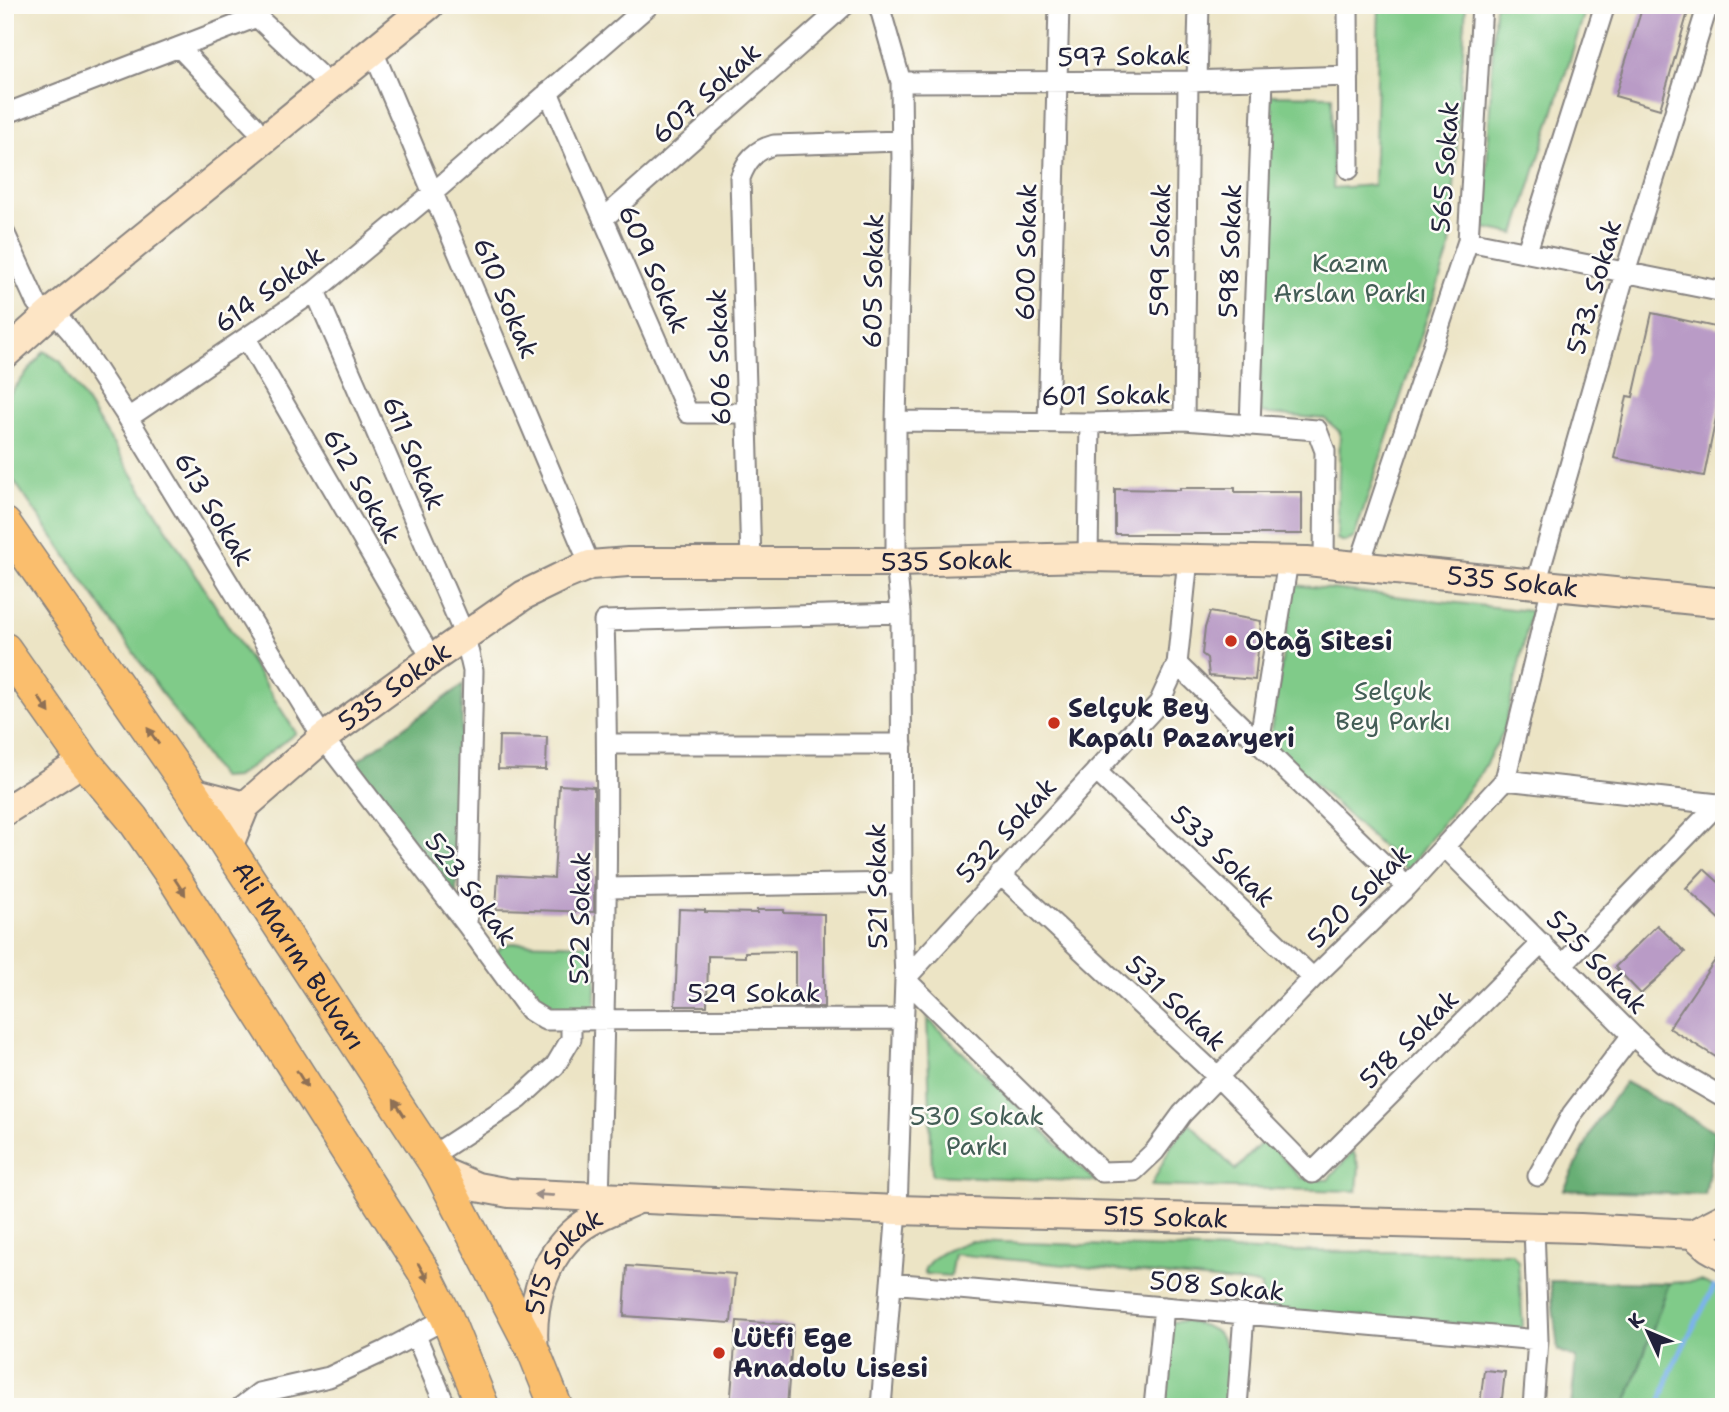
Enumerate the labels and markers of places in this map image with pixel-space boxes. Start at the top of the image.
place label: Otağ Sitesi [1245,623,1393,658]
marker: Otağ Sitesi [1223,633,1239,649]
place label: Selçuk Bey Kapalı Pazaryeri [1068,690,1295,755]
marker: Selçuk Bey Kapalı Pazaryeri [1046,715,1062,731]
place label: Lütfi Ege Anadolu Lisesi [733,1320,928,1385]
marker: Lütfi Ege Anadolu Lisesi [711,1345,727,1361]

